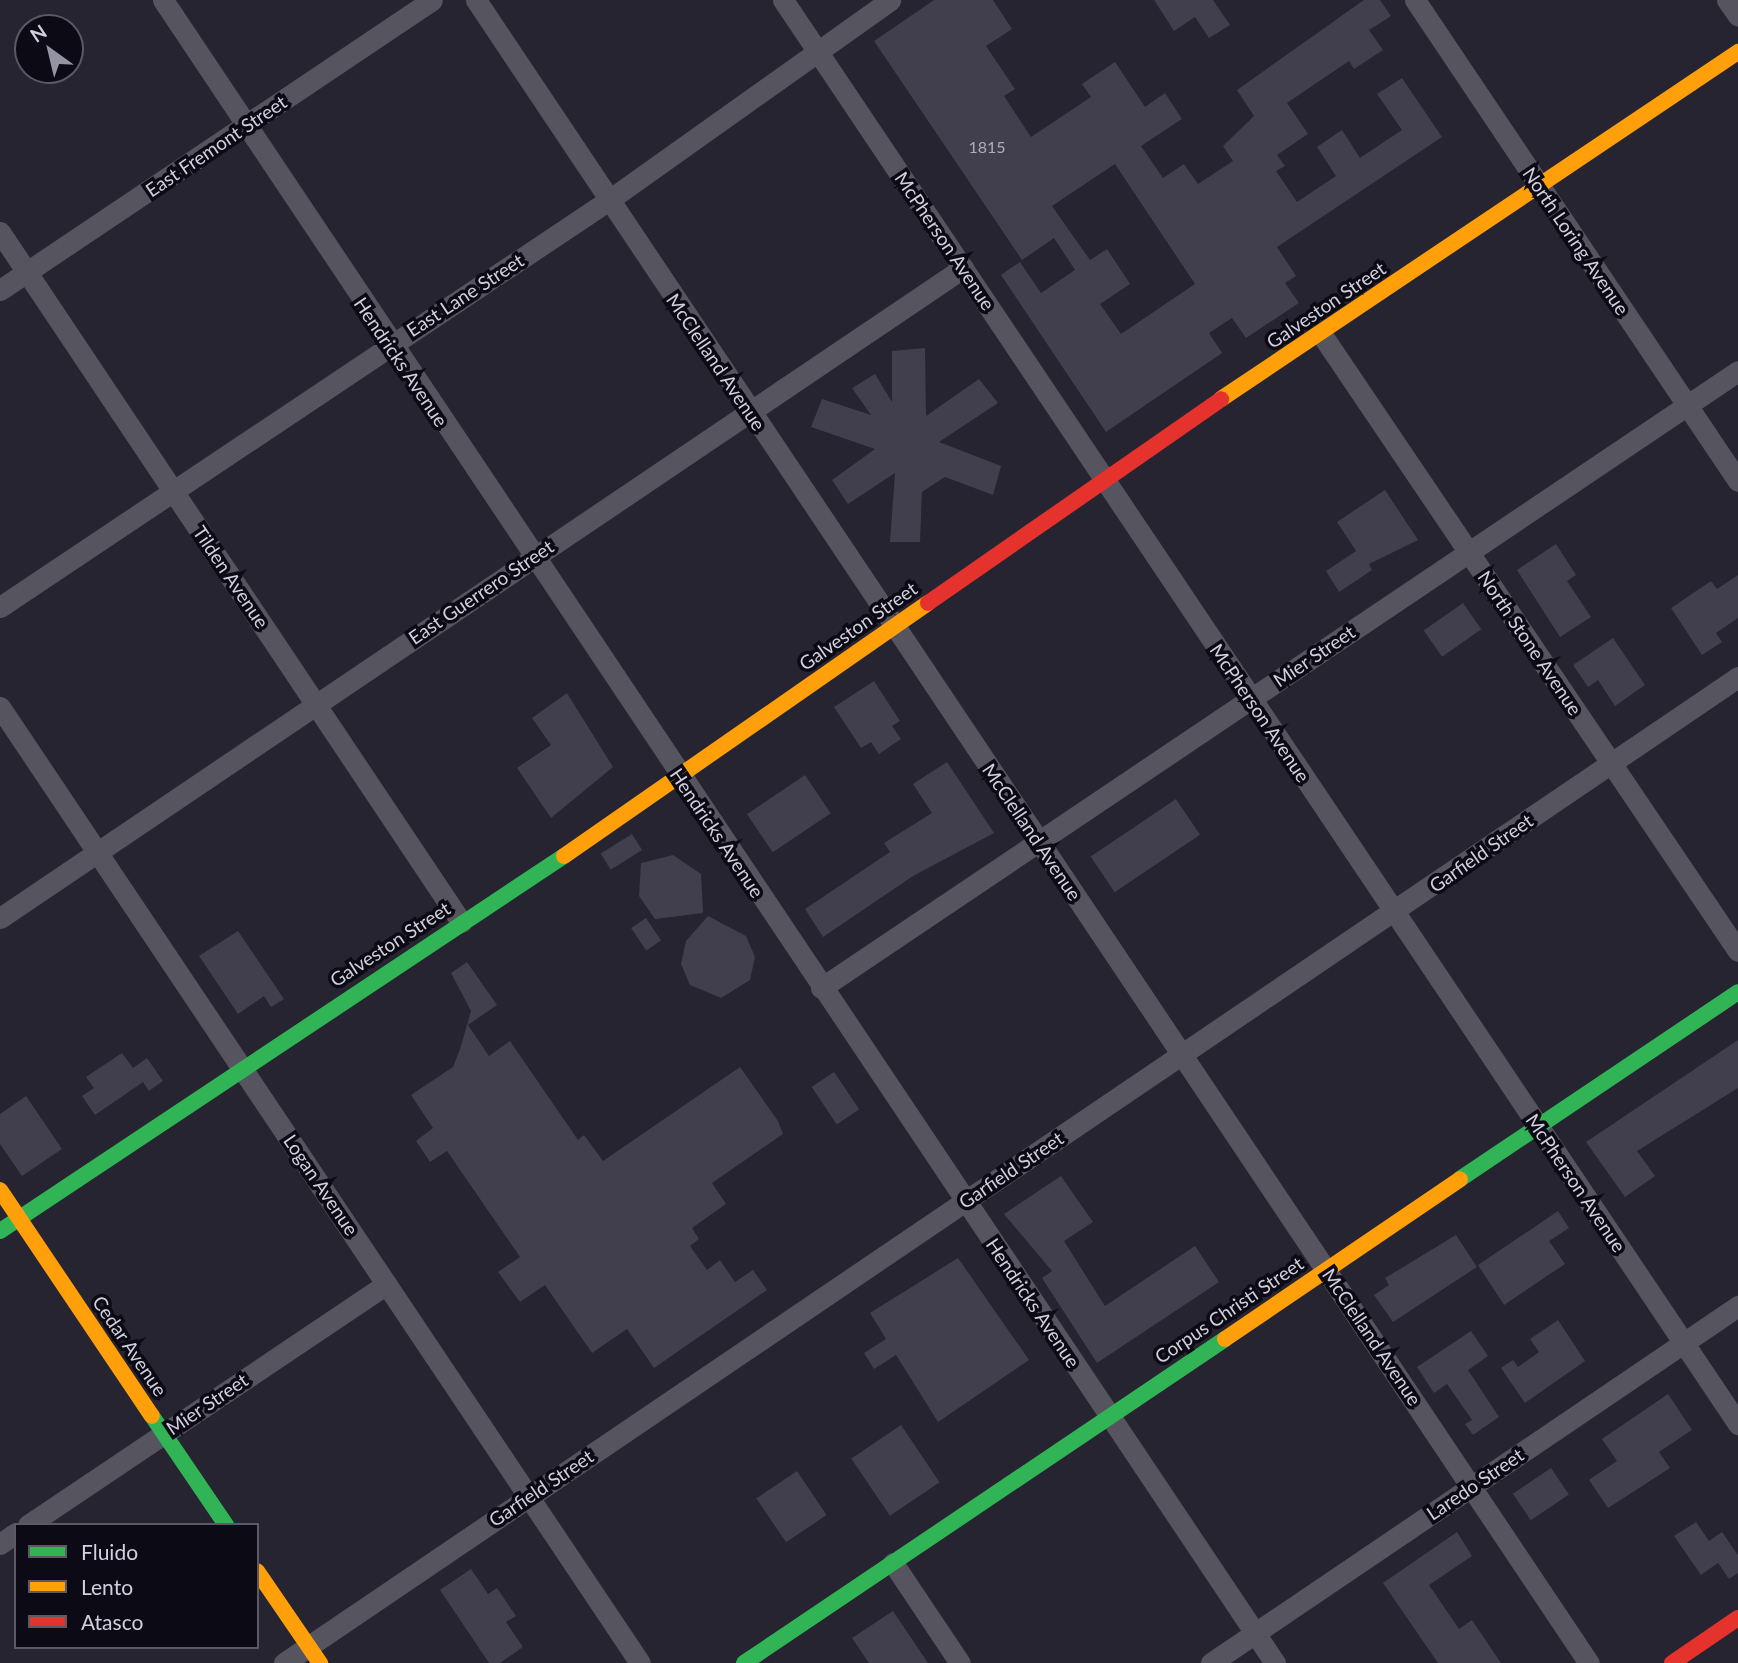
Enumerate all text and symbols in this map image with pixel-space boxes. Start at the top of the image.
north arrow [14,14,84,84]
text: N [26,19,51,46]
street label: East Fremont Street [141,90,291,202]
house number: 1815 [968,137,1006,157]
street label: North Loring Avenue [1518,163,1634,319]
street label: McPherson Avenue [890,167,1000,315]
street label: East Lane Street [402,249,528,341]
street label: Galveston Street [1262,257,1390,353]
street label: McClelland Avenue [662,289,770,435]
street label: Hendricks Avenue [349,293,453,431]
street label: Tilden Avenue [188,521,274,633]
street label: East Guerrero Street [404,535,558,649]
street label: North Stone Avenue [1473,566,1587,720]
street label: Galveston Street [795,577,921,675]
street label: Mier Street [1269,620,1359,692]
street label: McPherson Avenue [1205,639,1315,787]
street label: McClelland Avenue [978,759,1086,905]
street label: Hendricks Avenue [665,764,769,902]
street label: Garfield Street [1425,809,1537,897]
street label: Galveston Street [326,897,454,991]
street label: McPherson Avenue [1521,1109,1631,1257]
street label: Garfield Street [954,1127,1068,1213]
street label: Logan Avenue [279,1130,363,1240]
street label: Hendricks Avenue [981,1234,1085,1372]
street label: Corpus Christi Street [1150,1252,1308,1368]
street label: McClelland Avenue [1318,1264,1426,1410]
street label: Cedar Avenue [88,1291,172,1401]
street label: Mier Street [162,1368,252,1440]
street label: Laredo Street [1422,1443,1528,1525]
street label: Garfield Street [484,1445,598,1531]
legend [14,1523,259,1649]
text: Fluido [81,1539,138,1564]
text: Lento [81,1574,133,1599]
text: Atasco [81,1609,143,1634]

